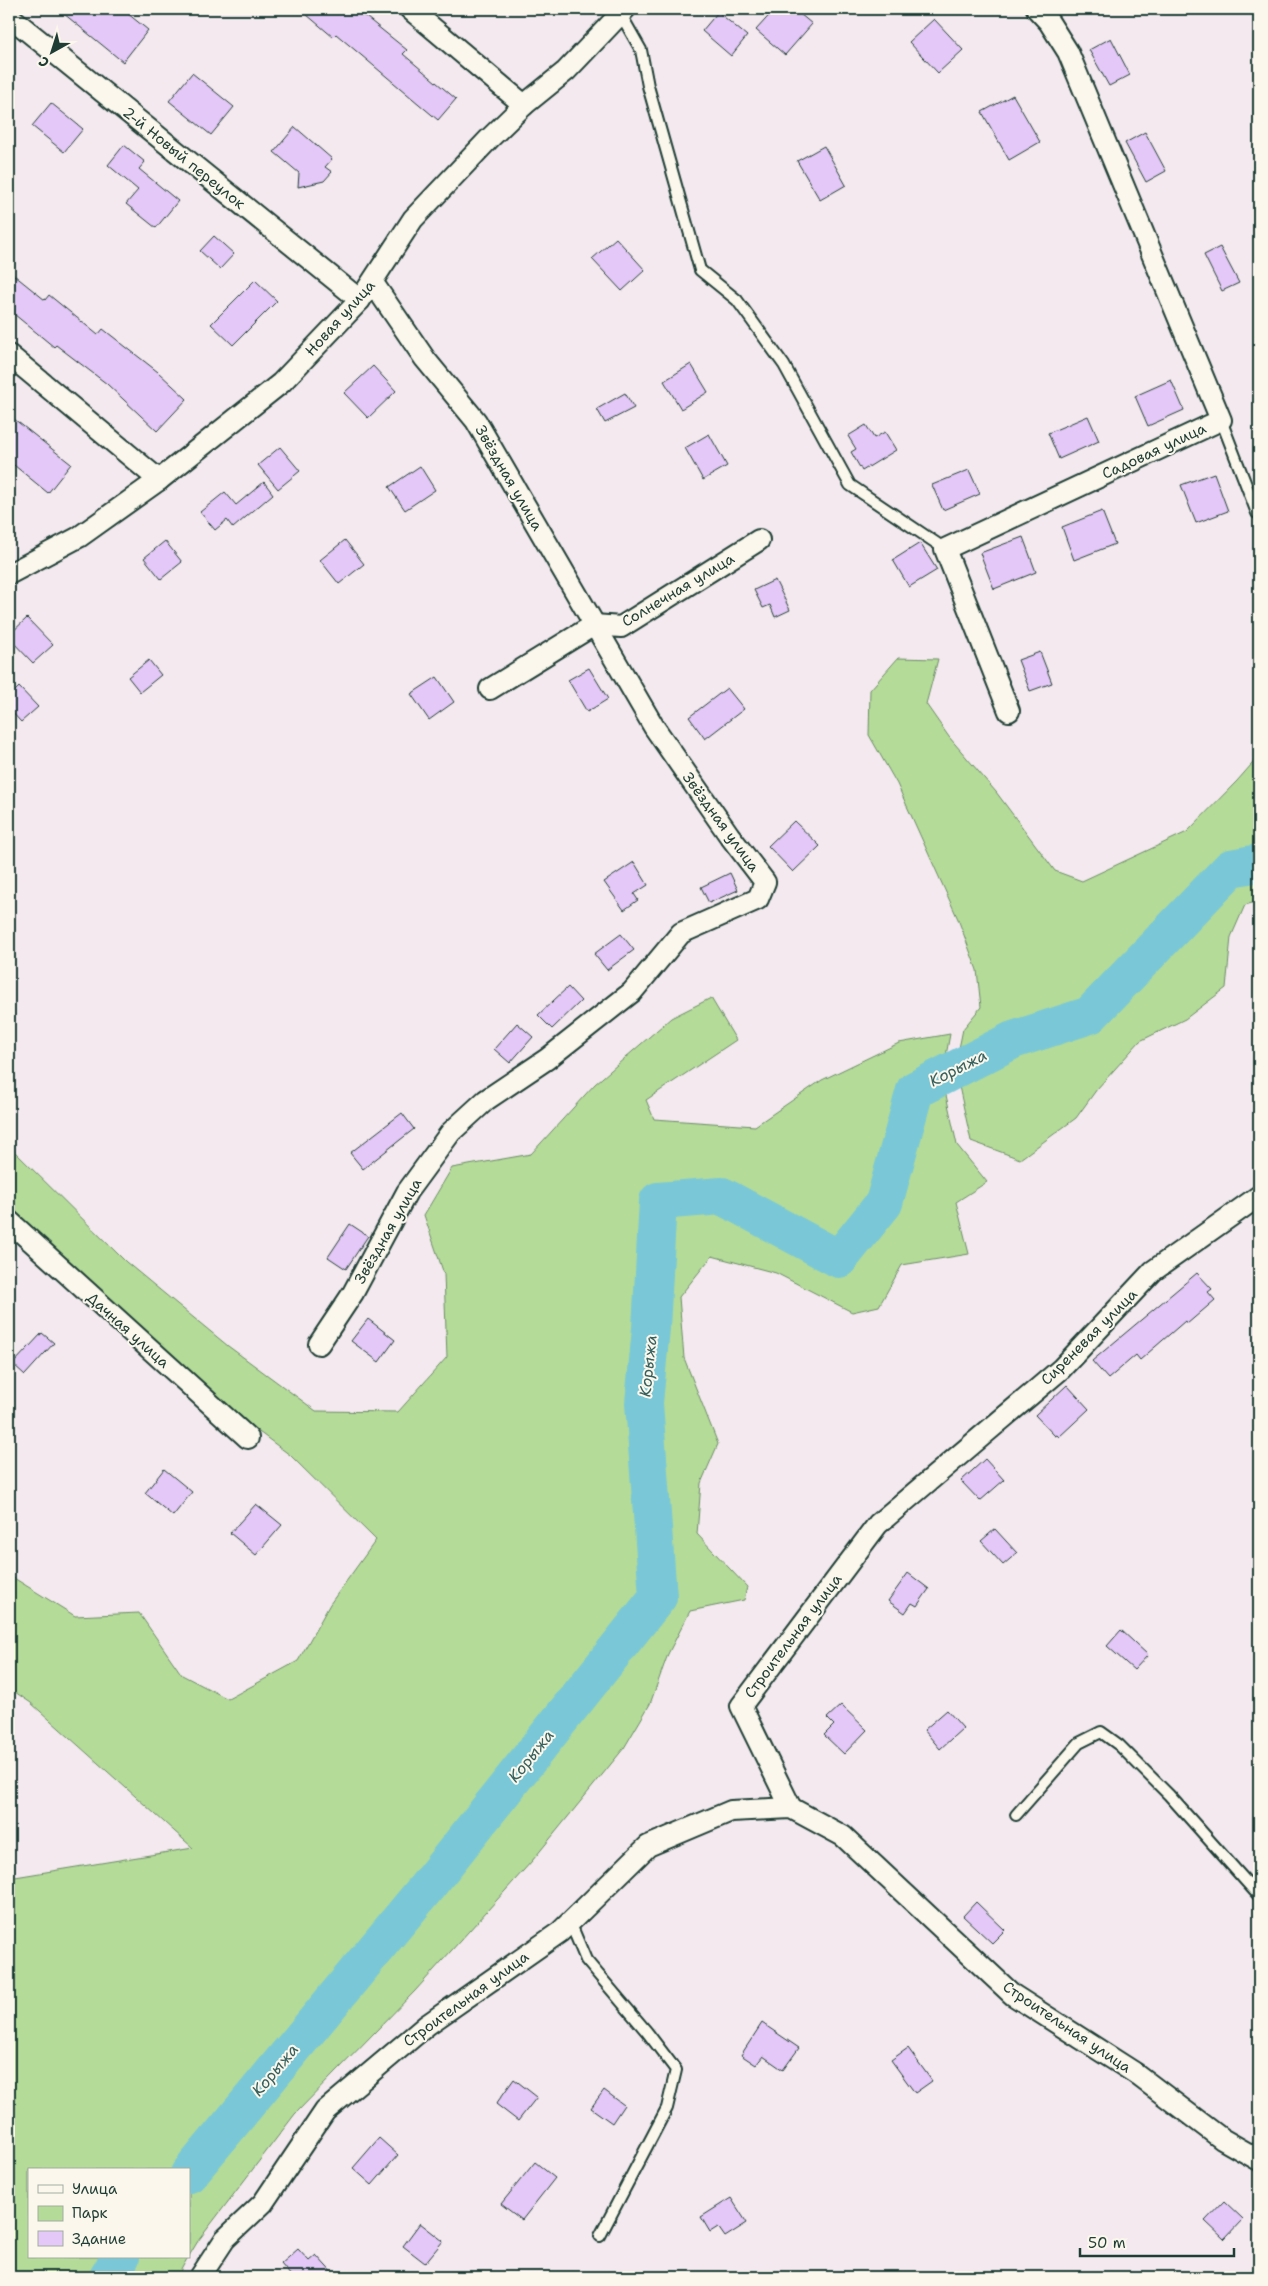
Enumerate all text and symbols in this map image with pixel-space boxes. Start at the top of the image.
north arrow [28,28,78,78]
text: С [35,52,53,72]
street label: 2-й Новый переулок [119,102,249,214]
street label: Новая улица [301,275,380,360]
street label: Садовая улица [1099,418,1210,484]
street label: Звёздная улица [471,422,548,535]
street label: Солнечная улица [618,548,739,632]
street label: Звёздная улица [678,768,764,876]
water label: Корыжа [926,1045,990,1091]
street label: Звёздная улица [350,1174,427,1287]
street label: Сиреневая улица [1036,1284,1142,1390]
street label: Дачная улица [82,1288,174,1373]
water label: Корыжа [634,1334,662,1398]
street label: Строительная улица [740,1569,847,1702]
water label: Корыжа [503,1725,559,1787]
street label: Строительная улица [399,1946,533,2051]
street label: Строительная улица [999,1977,1136,2078]
water label: Корыжа [247,2039,303,2101]
legend [28,2168,190,2258]
text: Улица [72,2179,118,2199]
text: Парк [72,2203,108,2223]
scale bar [1080,2226,1234,2258]
text: Здание [72,2229,126,2249]
text: 50 m [1088,2233,1126,2253]

